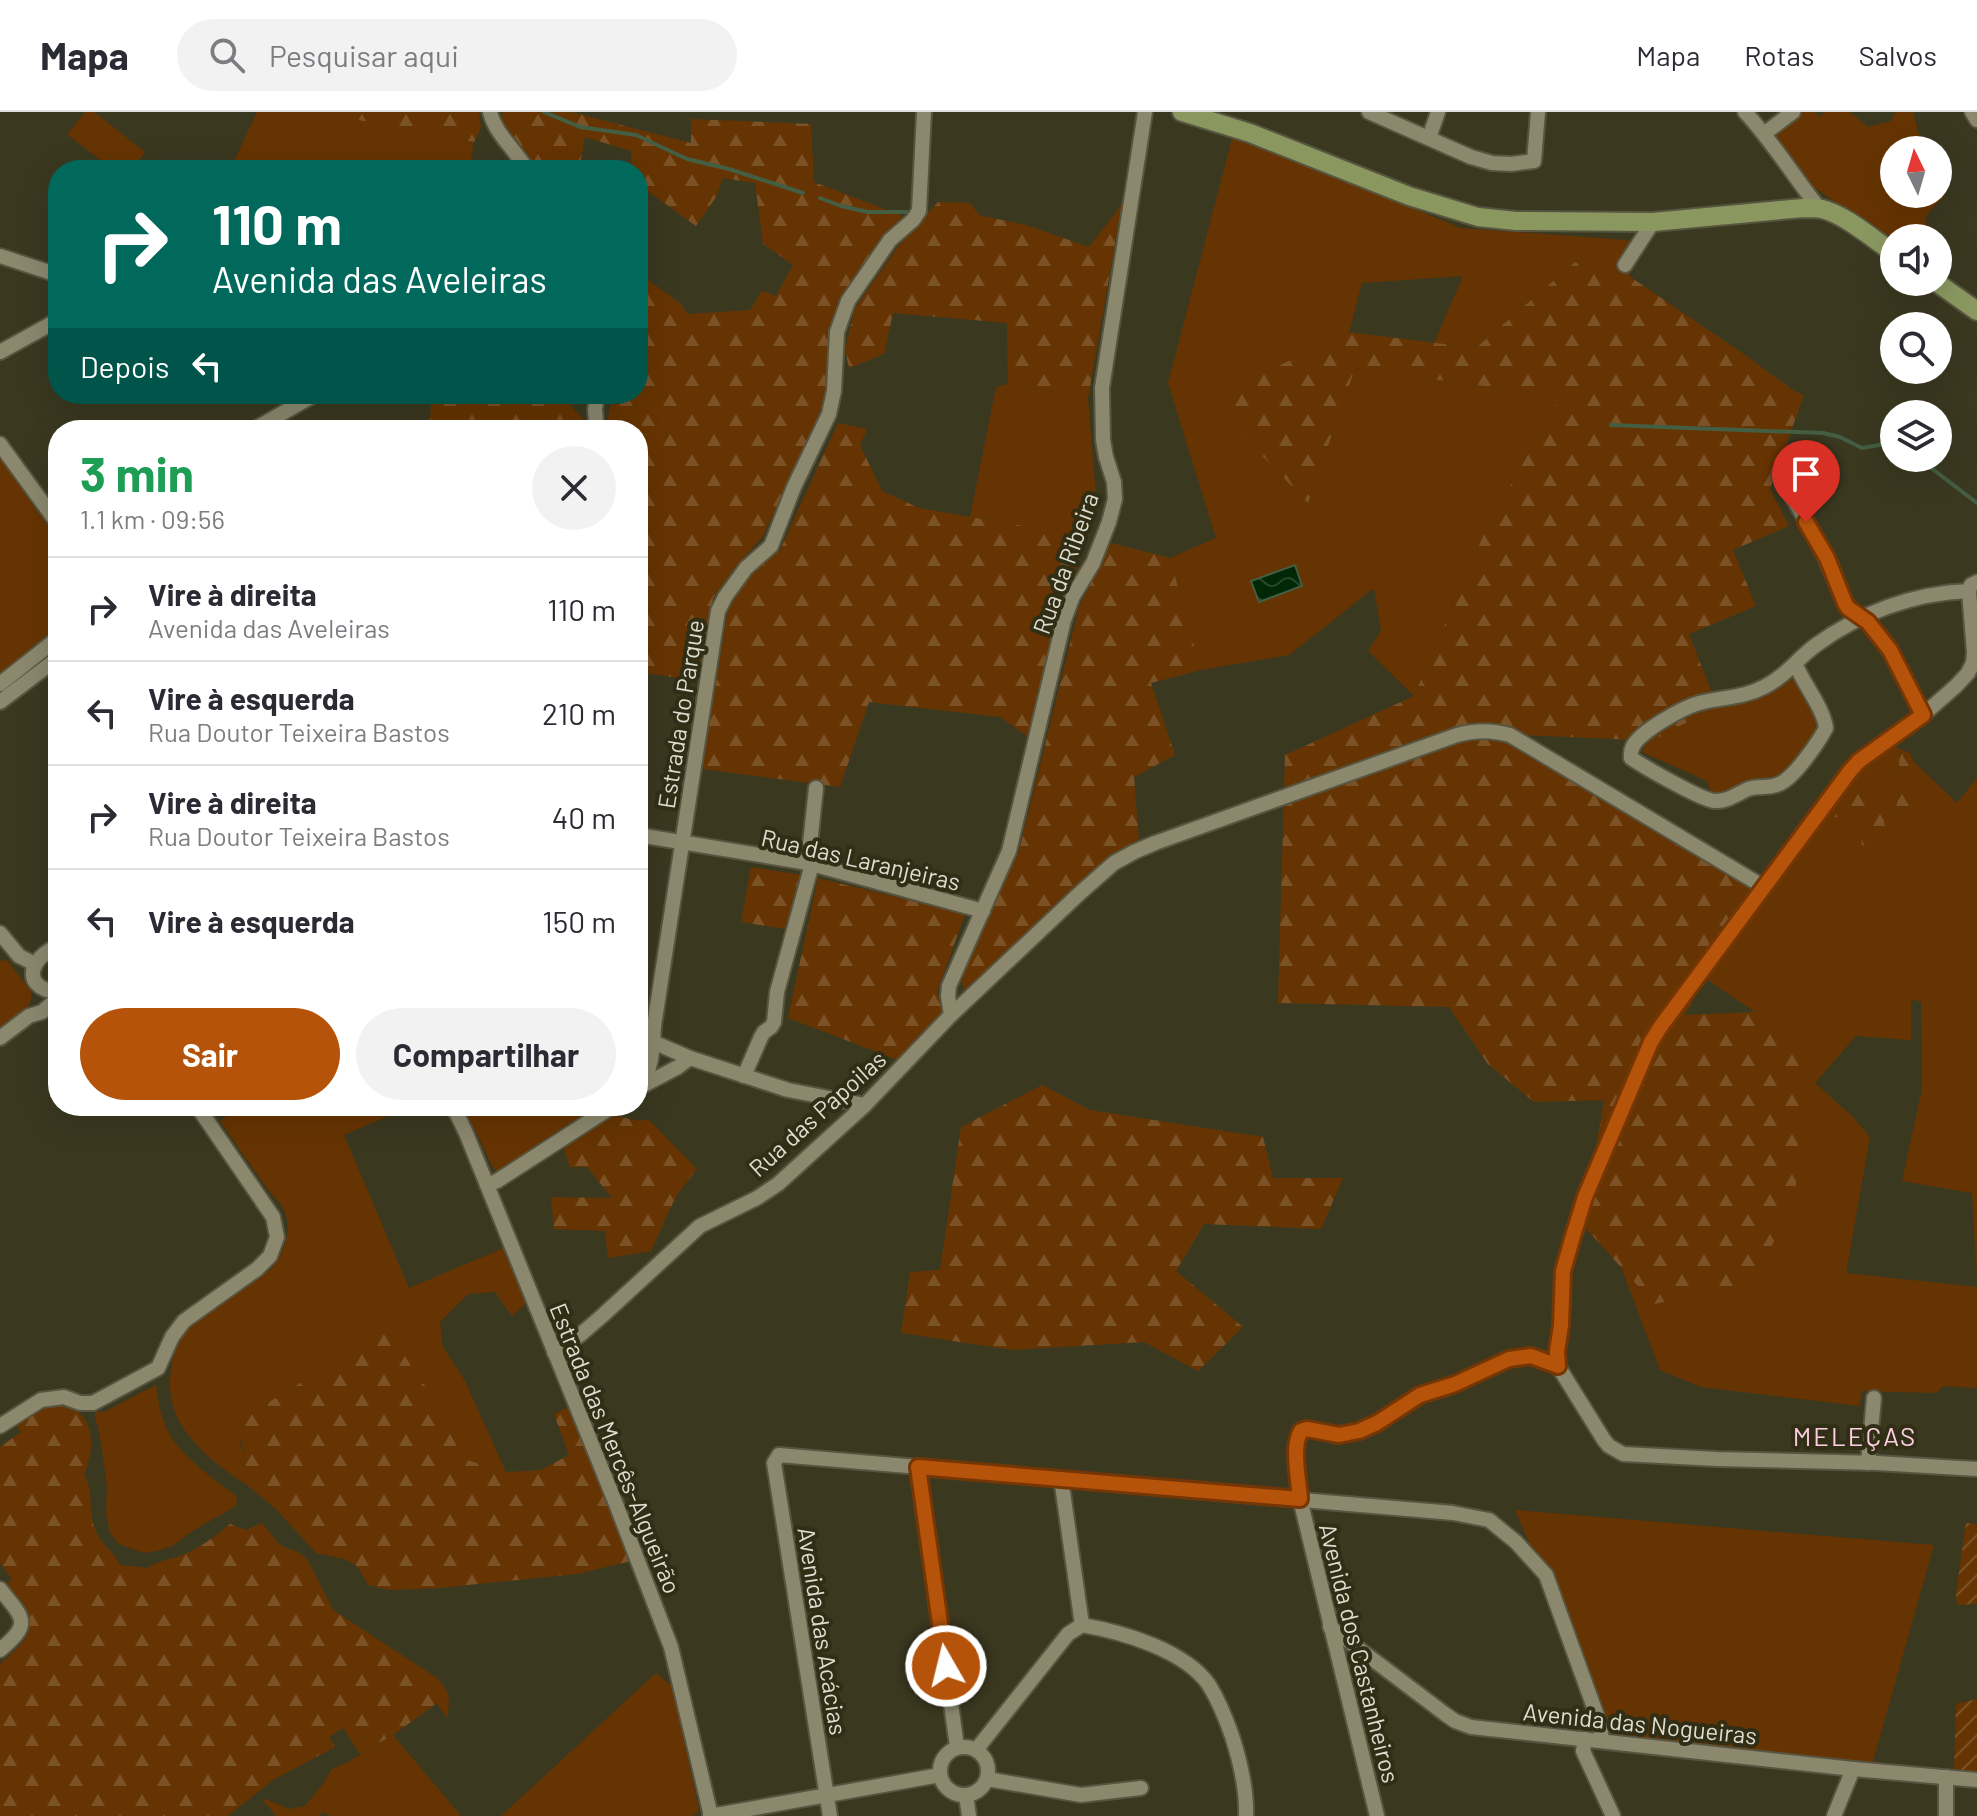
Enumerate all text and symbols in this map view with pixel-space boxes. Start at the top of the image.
search box [177,19,737,91]
text: Mapa [40,32,129,78]
icon: search [205,33,249,77]
text: Pesquisar aqui [269,37,459,73]
text: Mapa [1636,38,1700,72]
text: Rotas [1744,38,1814,72]
text: Salvos [1858,38,1937,72]
north arrow [1880,136,1952,208]
map controls [1880,136,1952,472]
text: 110 m [212,189,342,256]
icon: right [80,192,184,296]
button: sound [1880,224,1952,296]
text: Avenida das Aveleiras [212,257,547,300]
button: search [1880,312,1952,384]
icon: left [185,344,229,388]
text: Depois [80,348,169,384]
button: layers [1880,400,1952,472]
pin [1772,440,1840,522]
text: 3 min [80,444,194,502]
button: close [532,446,616,530]
icon: arrive [1784,452,1828,496]
street label: Rua da Ribeira [1026,488,1104,638]
text: 1.1 km · 09:56 [80,503,225,534]
text: Vire à direita [148,576,317,612]
icon: right [80,587,124,631]
text: 110 m [547,591,616,627]
text: Avenida das Aveleiras [148,612,390,643]
street label: Estrada do Parque [651,618,709,810]
text: Vire à esquerda [148,680,355,716]
icon: left [80,691,124,735]
text: 210 m [542,695,616,731]
text: Rua Doutor Teixeira Bastos [148,716,450,747]
text: Vire à direita [148,784,317,820]
icon: right [80,795,124,839]
text: 40 m [552,799,616,835]
text: Rua Doutor Teixeira Bastos [148,820,450,851]
street label: Rua das Laranjeiras [759,822,963,896]
icon: left [80,899,124,943]
text: Vire à esquerda [148,903,355,939]
text: 150 m [542,903,616,939]
button: Sair [80,1008,340,1100]
button: Compartilhar [356,1008,616,1100]
street label: Rua das Papoilas [743,1044,891,1182]
street label: Estrada das Mercês-Algueirão [544,1299,688,1597]
district label: MELEÇAS [1793,1420,1917,1451]
street label: Avenida dos Castanheiros [1314,1520,1406,1786]
street label: Avenida das Acácias [792,1525,854,1737]
position arrow [904,1624,988,1708]
street label: Avenida das Nogueiras [1522,1696,1758,1750]

